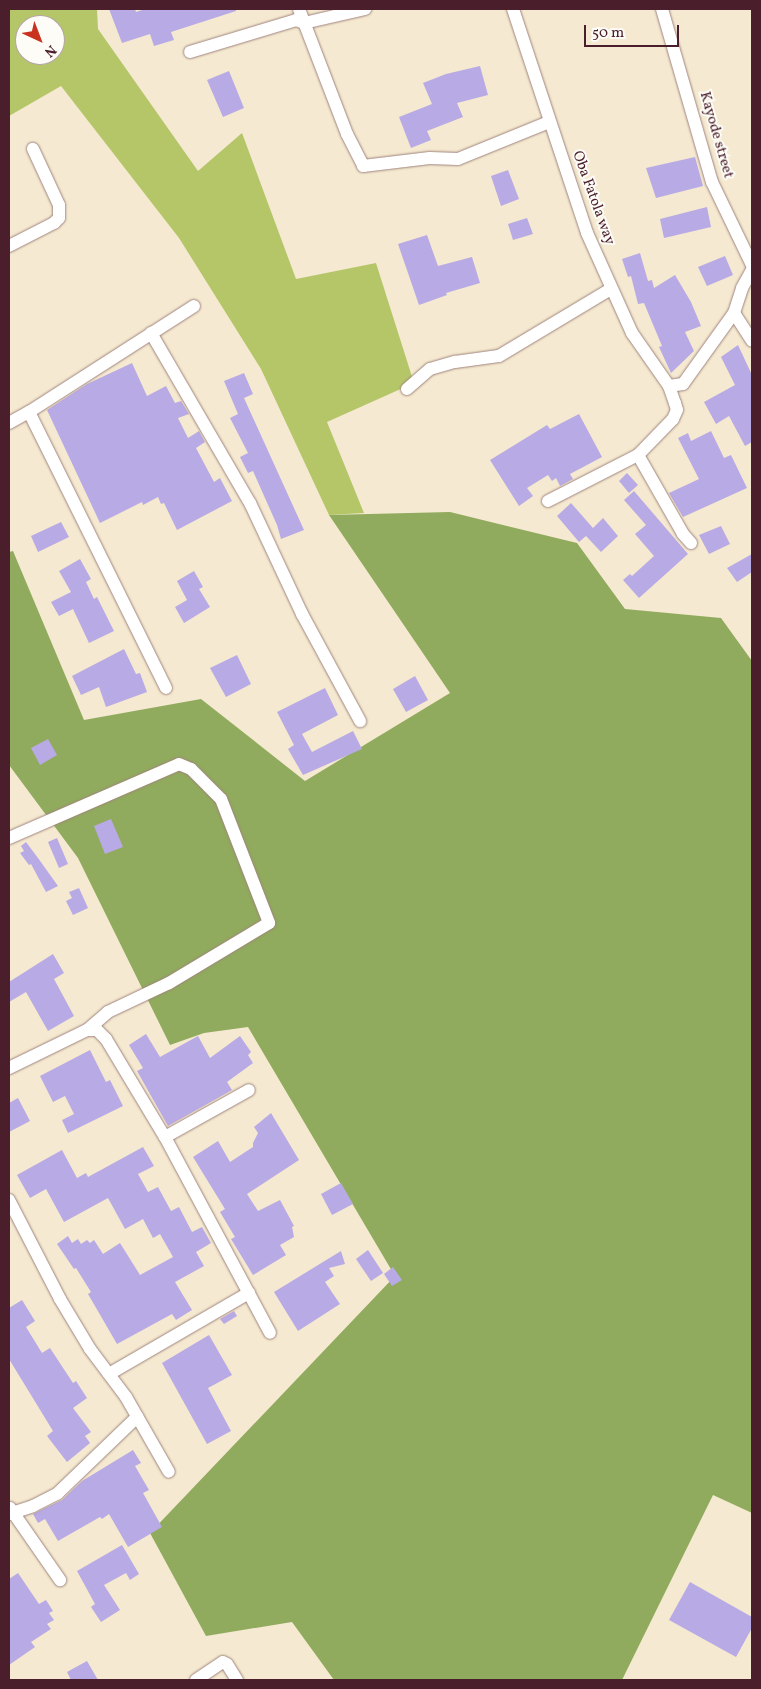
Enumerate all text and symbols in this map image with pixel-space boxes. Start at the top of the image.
north arrow [15,15,65,65]
scale bar [586,15,681,47]
text: 50 m [592,23,624,44]
text: N [40,40,60,61]
street label: Kayode street [695,90,737,180]
street label: Oba Fatola way [568,148,618,248]

